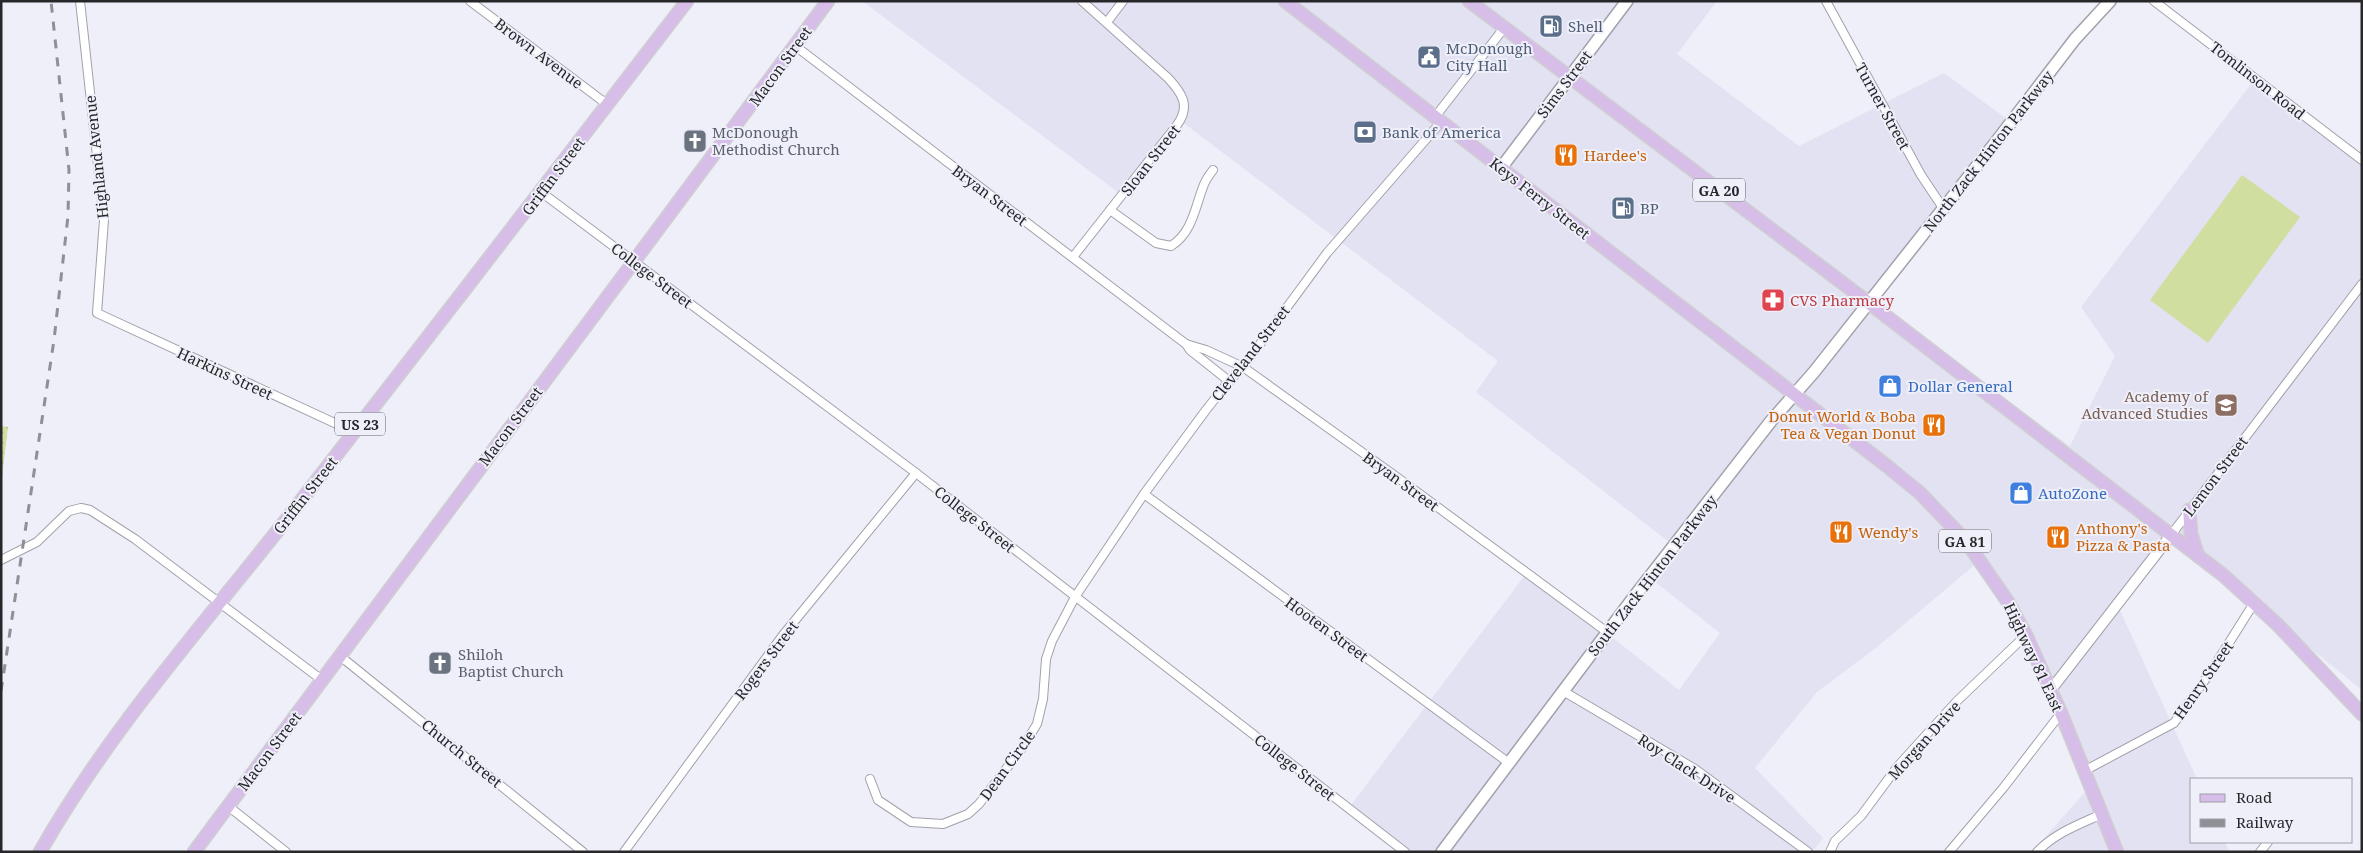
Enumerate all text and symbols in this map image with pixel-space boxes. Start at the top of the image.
street label: Brown Avenue [491,13,587,93]
fuel station icon: Shell [1538,13,1564,39]
place label: Shell [1568,16,1603,36]
street label: Macon Street [744,22,816,110]
street label: Tomlinson Road [2206,37,2310,123]
place label: McDonough City Hall [1446,38,1533,75]
public building icon: McDonough City Hall [1416,44,1442,70]
street label: Sims Street [1532,46,1596,122]
street label: Turner Street [1851,59,1915,153]
street label: North Zack Hinton Parkway [1919,66,2058,236]
street label: Highland Avenue [80,94,112,220]
bank icon: Bank of America [1352,119,1378,145]
street label: Sloan Street [1116,120,1184,200]
place label: McDonough Methodist Church [712,122,840,159]
place label: Bank of America [1382,122,1501,142]
church icon: McDonough Methodist Church [682,128,708,154]
street label: Griffin Street [517,133,589,219]
restaurant icon: Hardee's [1553,142,1579,168]
place label: Hardee's [1584,145,1647,165]
street label: Keys Ferry Street [1486,153,1594,243]
street label: Bryan Street [948,160,1032,230]
road number: GA 20 [1693,178,1745,202]
fuel station icon: BP [1610,195,1636,221]
place label: BP [1640,198,1659,218]
street label: College Street [607,238,697,312]
pharmacy icon: CVS Pharmacy [1760,287,1786,313]
place label: CVS Pharmacy [1790,290,1894,310]
street label: Cleveland Street [1206,301,1294,405]
street label: Harkins Street [174,342,276,404]
shop icon: Dollar General [1877,373,1903,399]
place label: Dollar General [1908,376,2013,396]
street label: Macon Street [474,382,546,470]
place label: Academy of Advanced Studies [2081,386,2209,423]
school or university icon: Academy of Advanced Studies [2213,392,2239,418]
place label: Donut World & Boba Tea & Vegan Donut [1769,406,1916,443]
road number: US 23 [335,412,385,436]
restaurant icon: Donut World & Boba Tea & Vegan Donut [1921,412,1947,438]
street label: Lemon Street [2178,432,2252,520]
street label: Bryan Street [1359,447,1443,515]
street label: Griffin Street [268,452,342,538]
shop icon: AutoZone [2008,480,2034,506]
street label: College Street [931,481,1019,557]
place label: AutoZone [2038,483,2107,503]
street label: South Zack Hinton Parkway [1583,490,1722,660]
place label: Anthony's Pizza & Pasta [2076,518,2171,555]
restaurant icon: Wendy's [1828,519,1854,545]
place label: Wendy's [1858,522,1918,542]
restaurant icon: Anthony's Pizza & Pasta [2045,524,2071,550]
road number: GA 81 [1939,530,1991,552]
street label: Hooten Street [1282,592,1372,666]
street label: Highway 81 East [2000,599,2068,715]
street label: Rogers Street [730,616,802,704]
street label: Henry Street [2169,637,2237,723]
place label: Shiloh Baptist Church [458,644,564,681]
church icon: Shiloh Baptist Church [427,650,453,676]
street label: Morgan Drive [1883,696,1965,784]
street label: Macon Street [233,707,305,795]
street label: Church Street [418,714,506,792]
street label: Dean Circle [975,726,1039,804]
street label: College Street [1251,729,1339,805]
street label: Roy Clack Drive [1634,729,1740,807]
legend [2190,778,2353,843]
text: Road [2236,787,2272,807]
text: Railway [2236,812,2294,832]

